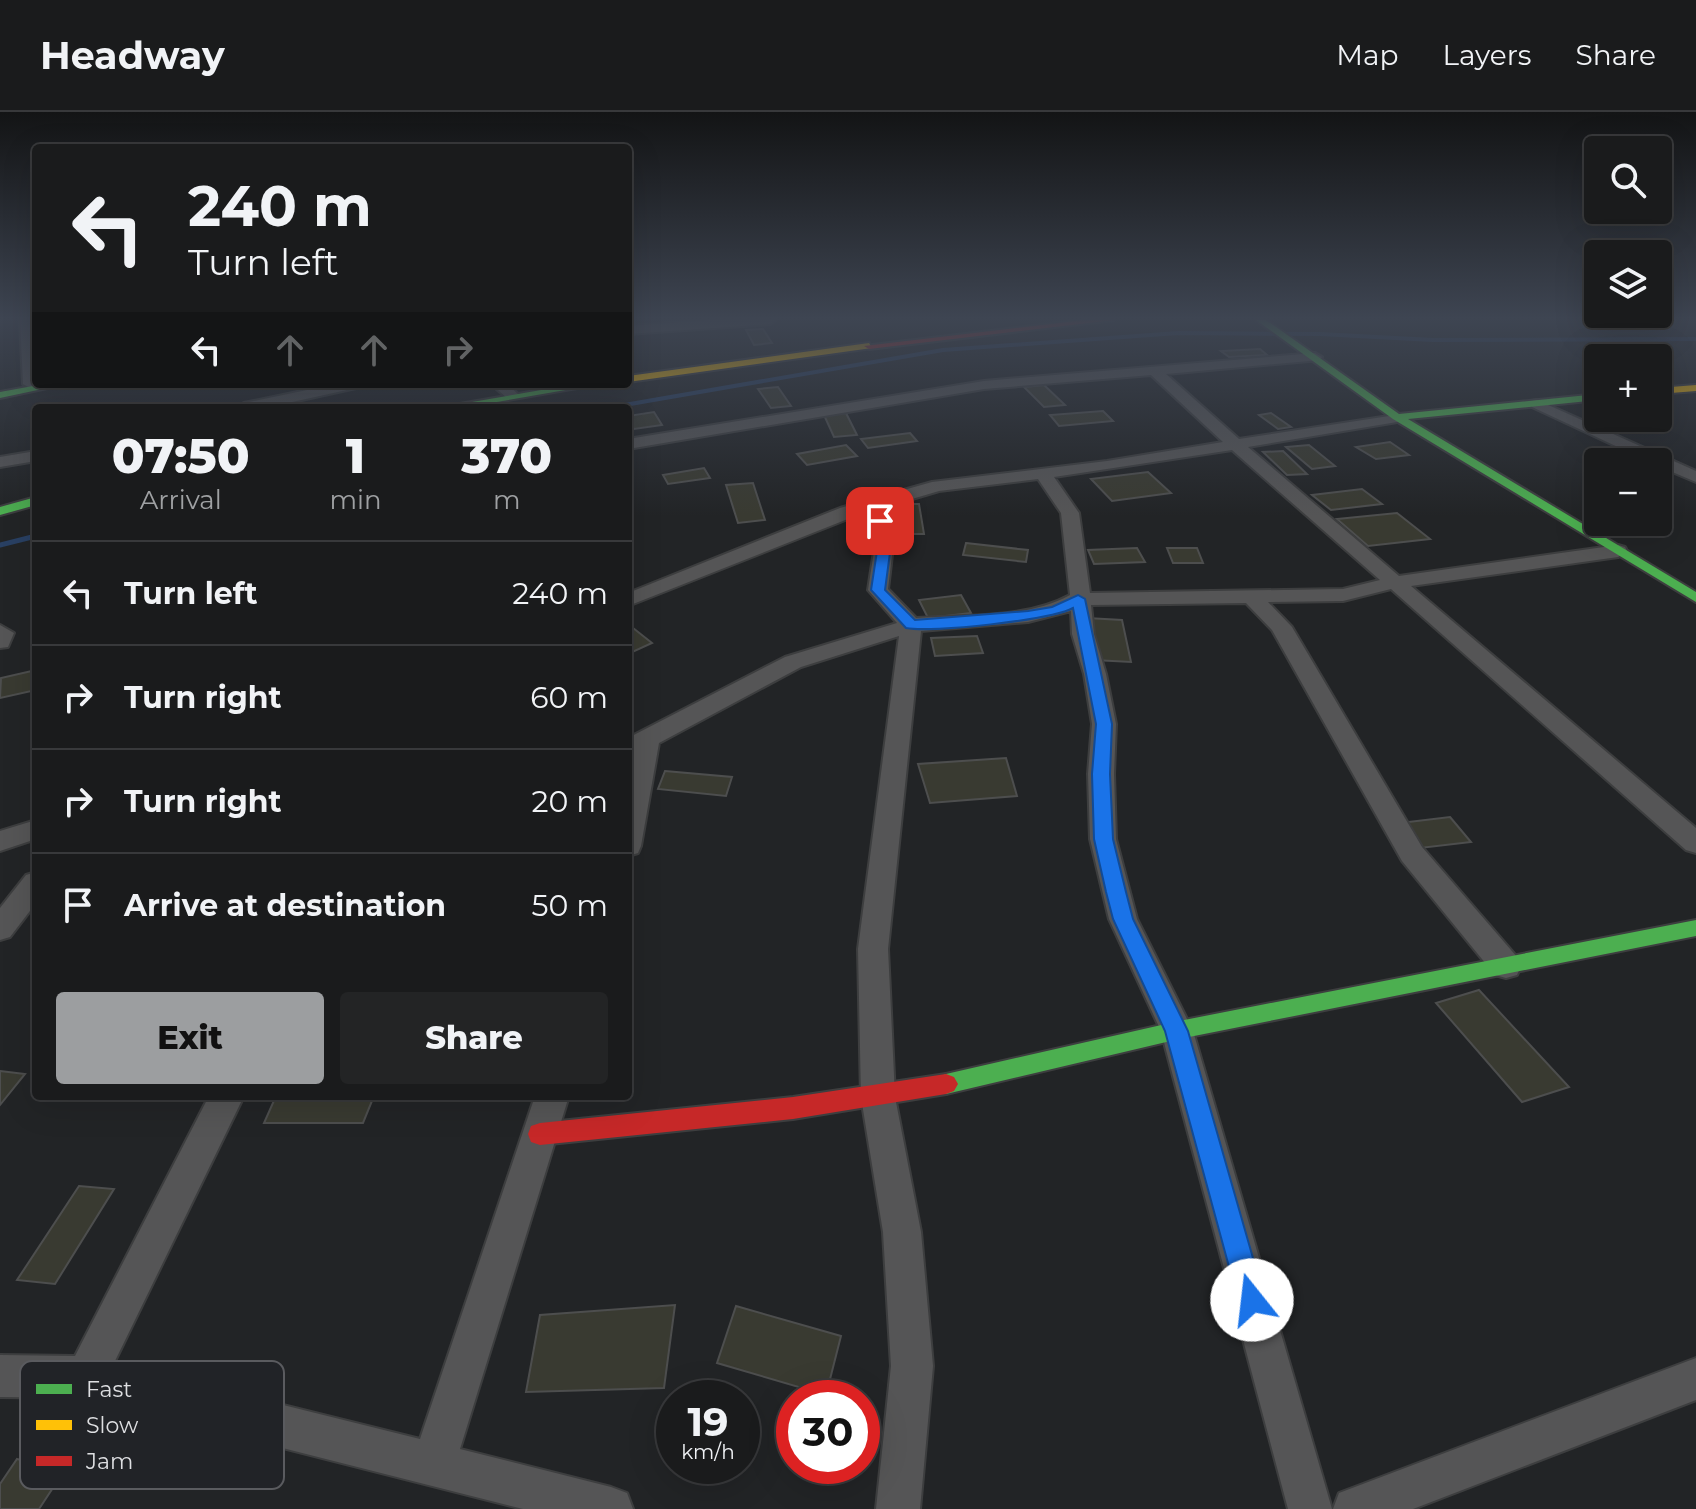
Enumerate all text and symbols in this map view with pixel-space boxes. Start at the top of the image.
text: Headway [40,32,225,79]
text: Map [1336,38,1399,72]
text: Layers [1443,38,1532,72]
text: Share [1576,38,1656,72]
map controls [1584,136,1672,536]
button: search [1584,136,1672,224]
text: 240 m [188,172,372,240]
icon: left [56,176,160,280]
text: Turn left [188,240,339,284]
button: layers [1584,240,1672,328]
icon: left [184,328,228,372]
icon: ahead [268,328,312,372]
icon: ahead [352,328,396,372]
icon: right [436,328,480,372]
button: + [1584,344,1672,432]
text: 07:50 [112,427,250,485]
text: 1 [346,427,365,485]
text: 370 [461,427,552,485]
button: − [1584,448,1672,536]
text: Arrival [140,484,222,516]
text: min [329,484,382,516]
text: m [493,484,521,516]
pin [846,487,914,555]
icon: arrive [858,499,902,543]
icon: left [56,571,100,615]
text: Turn left [124,575,257,612]
text: 240 m [512,575,608,612]
icon: right [56,675,100,719]
text: Turn right [124,679,281,716]
text: 60 m [530,679,608,716]
icon: right [56,779,100,823]
text: Turn right [124,783,281,820]
text: 20 m [531,783,608,820]
icon: arrive [56,883,100,927]
text: Arrive at destination [124,887,446,924]
text: 50 m [531,887,608,924]
button: Exit [56,992,324,1084]
button: Share [340,992,608,1084]
position arrow [1210,1258,1294,1342]
legend [20,1361,284,1489]
text: Fast [86,1376,132,1403]
speed limit sign: 30 [776,1380,880,1484]
text: 19 [687,1397,729,1446]
text: Slow [86,1412,139,1439]
text: km/h [681,1440,735,1464]
text: Jam [85,1448,133,1475]

